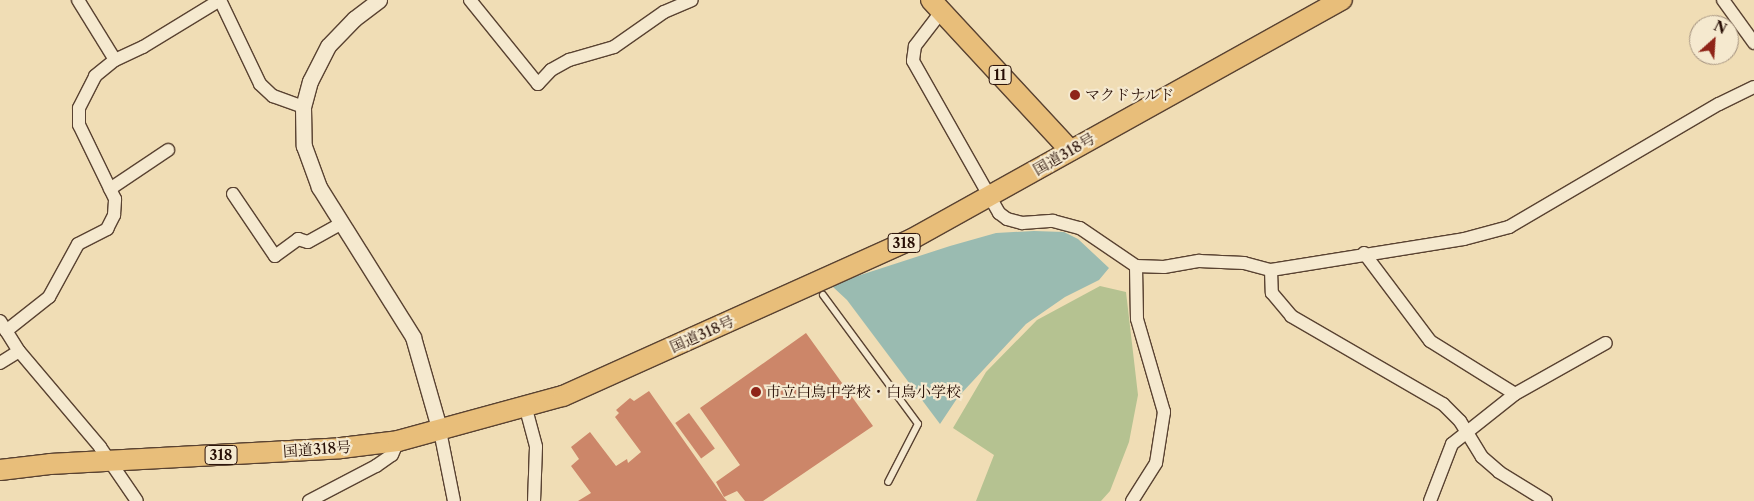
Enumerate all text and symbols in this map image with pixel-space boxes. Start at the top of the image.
north arrow [1689,15,1739,65]
text: N [1711,17,1730,38]
road number: 11 [988,64,1012,86]
place label: マクドナルド [1085,86,1175,104]
marker: マクドナルド [1069,89,1081,101]
street label: 国道318号 [1030,129,1098,179]
road number: 318 [886,232,922,254]
street label: 国道318号 [667,312,737,356]
place label: 市立白鳥中学校・白鳥小学校 [766,383,961,401]
marker: 市立白鳥中学校・白鳥小学校 [750,386,762,398]
street label: 国道318号 [282,438,352,460]
road number: 318 [204,444,238,466]

